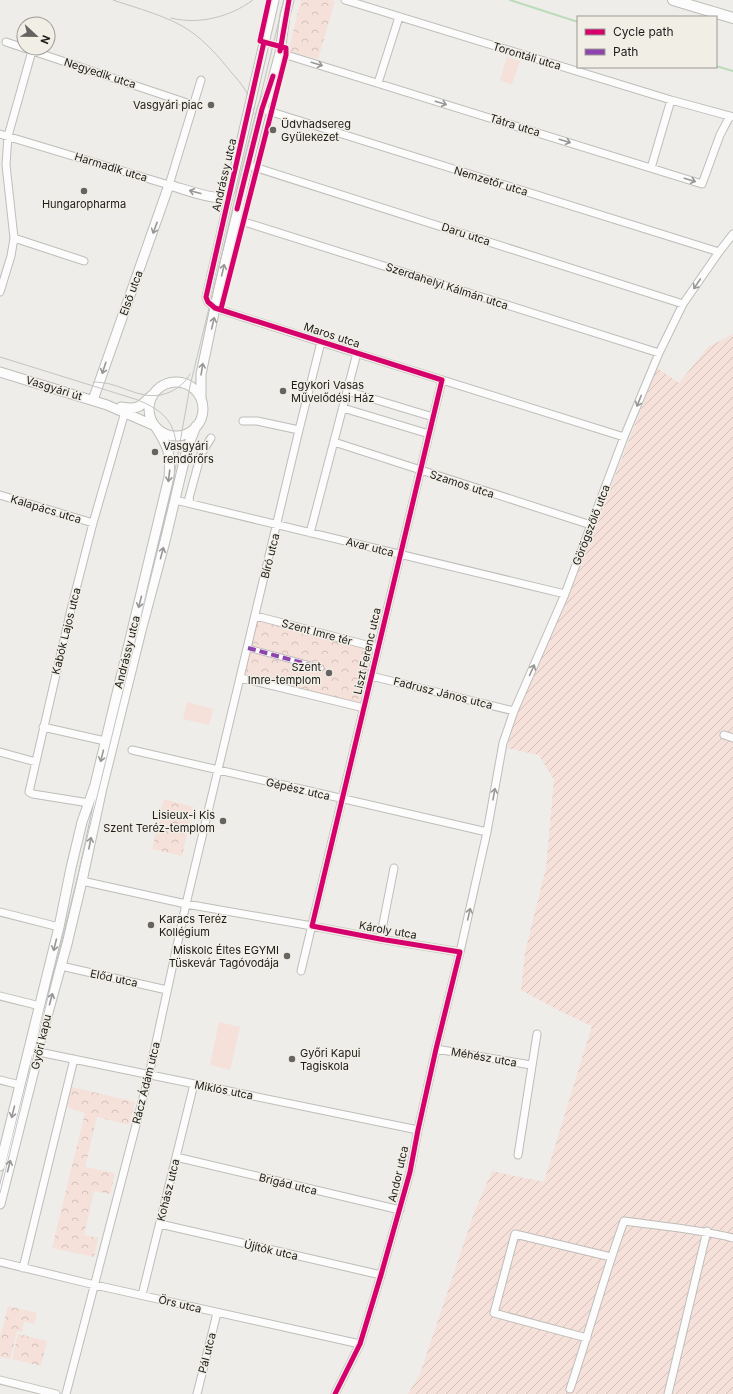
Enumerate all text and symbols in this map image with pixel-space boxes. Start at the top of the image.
north arrow [16,16,56,56]
legend [577,16,717,68]
text: Cycle path [613,24,674,39]
text: N [37,33,53,46]
street label: Torontáli utca [491,39,563,73]
text: Path [613,44,638,59]
street label: Negyedik utca [62,55,138,91]
one-way arrow [310,61,323,68]
place label: Vasgyári piac [133,98,203,112]
marker: Vasgyári piac [206,100,216,110]
one-way arrow [435,100,448,107]
street label: Tátra utca [488,111,542,139]
place label: Üdvhadsereg Gyülekezet [281,117,351,144]
marker: Üdvhadsereg Gyülekezet [268,125,278,135]
street label: Andrássy utca [209,137,239,213]
one-way arrow [559,138,572,145]
street label: Harmadik utca [73,149,149,185]
street label: Nemzetőr utca [452,163,530,199]
one-way arrow [683,177,696,184]
marker: Hungaropharma [79,186,89,196]
one-way arrow [189,188,202,195]
place label: Hungaropharma [42,197,126,211]
street label: Daru utca [440,220,492,248]
one-way arrow [150,221,158,233]
street label: Szerdahelyi Kálmán utca [384,260,510,312]
one-way arrow [220,263,228,276]
street label: Első utca [116,268,146,318]
one-way arrow [693,279,701,290]
one-way arrow [209,317,217,330]
street label: Maros utca [302,319,362,351]
one-way arrow [100,362,108,374]
one-way arrow [198,363,206,376]
street label: Vasgyári út [24,373,84,403]
place label: Egykori Vasas Művelődési Ház [291,378,374,405]
marker: Egykori Vasas Művelődési Ház [278,386,288,396]
one-way arrow [635,394,643,406]
place label: Vasgyári rendőrőrs [163,439,214,466]
marker: Vasgyári rendőrőrs [150,447,160,457]
street label: Szamos utca [428,467,496,501]
one-way arrow [165,469,173,482]
street label: Görögszőlő utca [569,483,613,567]
street label: Kalapács utca [9,492,83,526]
street label: Bíró utca [258,532,282,580]
street label: Avar utca [345,534,395,560]
one-way arrow [159,547,166,560]
street label: Kabók Lajos utca [48,586,84,676]
one-way arrow [135,595,143,608]
street label: Liszt Ferenc utca [350,606,384,696]
street label: Andrássy utca [111,614,143,690]
street label: Szent Imre tér [280,616,354,648]
place label: Szent Imre-templom [248,660,321,687]
one-way arrow [528,665,536,677]
marker: Szent Imre-templom [324,668,334,678]
street label: Fadrusz János utca [392,674,494,712]
one-way arrow [98,749,105,762]
street label: Gépész utca [265,775,331,803]
one-way arrow [490,788,498,801]
place label: Lisieux-i Kis Szent Teréz-templom [103,808,215,835]
marker: Lisieux-i Kis Szent Teréz-templom [218,816,228,826]
one-way arrow [87,836,95,849]
one-way arrow [465,908,473,921]
place label: Karacs Teréz Kollégium [159,912,227,939]
street label: Károly utca [358,918,418,942]
marker: Karacs Teréz Kollégium [146,920,156,930]
one-way arrow [50,938,58,951]
place label: Miskolc Éltes EGYMI Tüskevár Tagóvodája [169,943,279,970]
marker: Miskolc Éltes EGYMI Tüskevár Tagóvodája [282,951,292,961]
street label: Előd utca [89,966,139,990]
one-way arrow [48,993,56,1006]
street label: Győri kapu [28,1013,54,1071]
street label: Rácz Ádám utca [129,1040,163,1126]
street label: Méhész utca [450,1044,518,1070]
place label: Győri Kapui Tagiskola [300,1046,360,1073]
marker: Győri Kapui Tagiskola [287,1054,297,1064]
street label: Miklós utca [194,1077,254,1103]
one-way arrow [9,1105,17,1118]
street label: Andor utca [385,1145,411,1203]
street label: Kohász utca [153,1157,183,1223]
one-way arrow [6,1160,14,1173]
street label: Brigád utca [257,1170,319,1198]
street label: Újítók utca [242,1237,300,1263]
street label: Örs utca [157,1292,203,1316]
street label: Pál utca [195,1331,219,1375]

